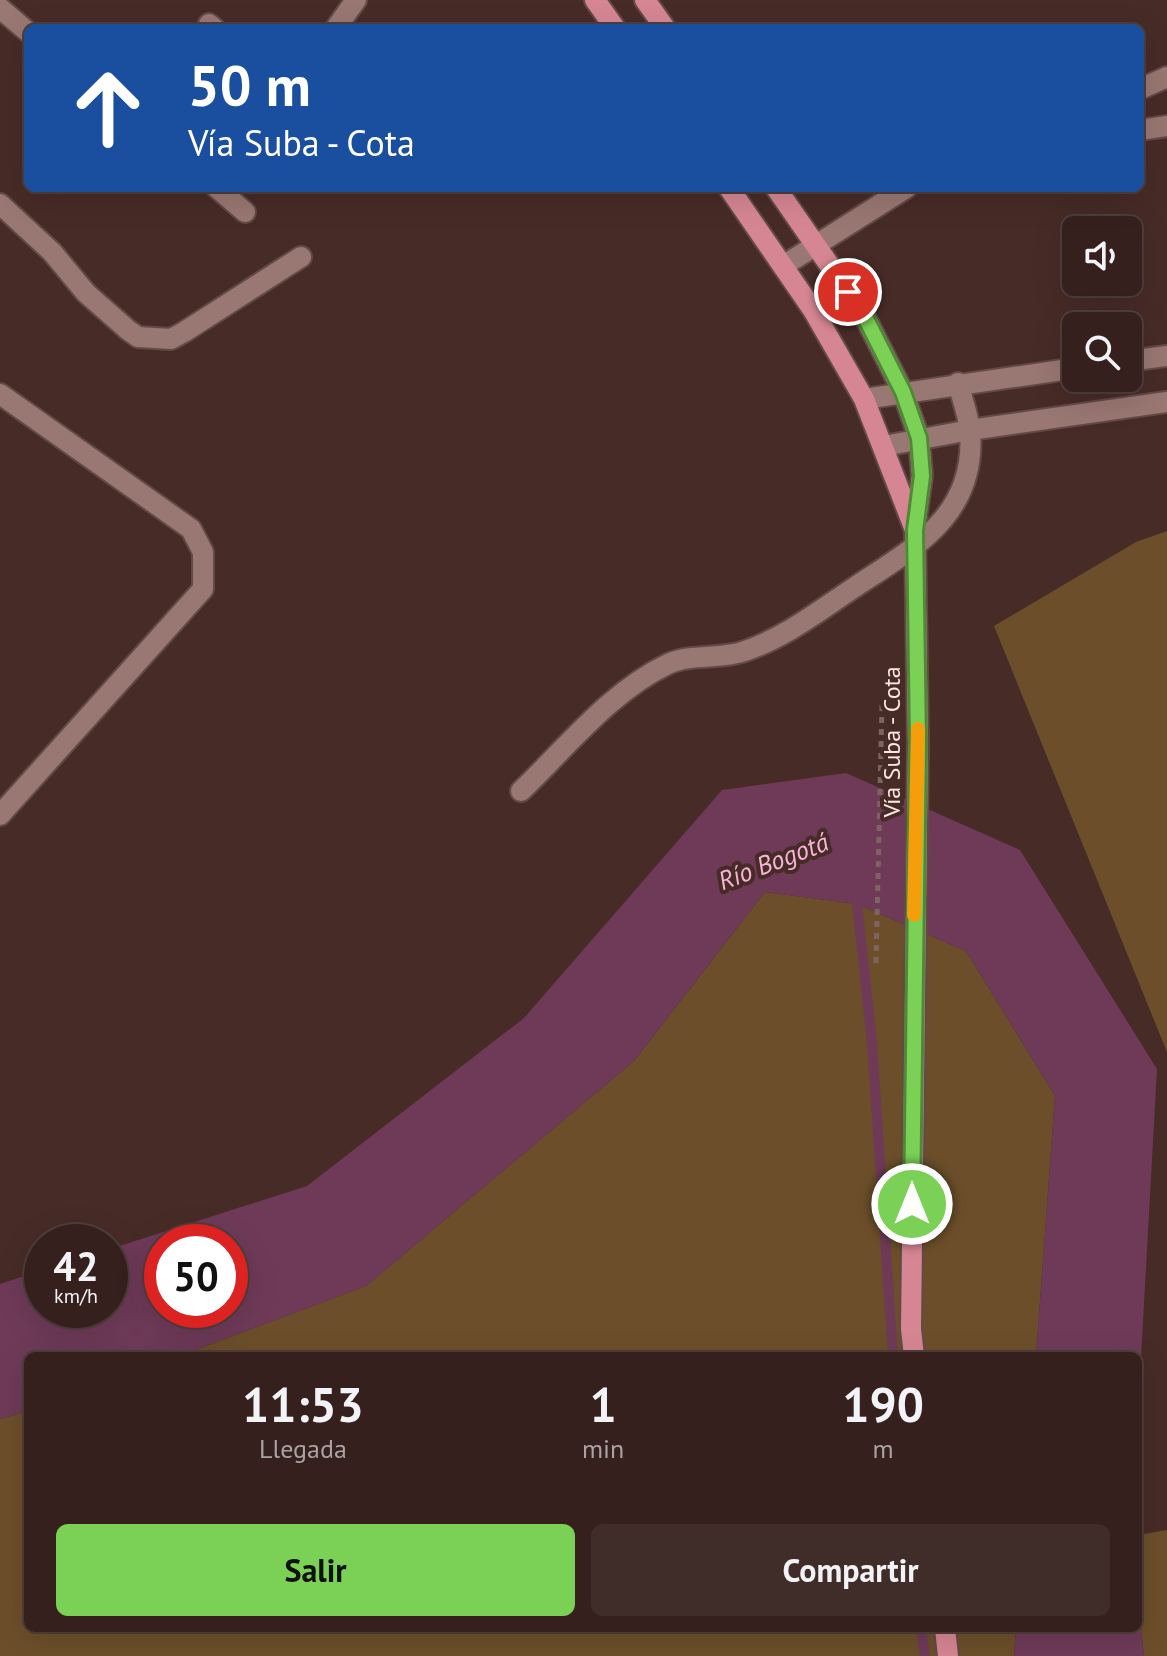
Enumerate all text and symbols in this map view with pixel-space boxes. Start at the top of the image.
text: 50 m [188,49,311,121]
icon: ahead [56,56,160,160]
text: Vía Suba - Cota [188,119,415,166]
map controls [1062,216,1142,392]
button: sound [1062,216,1142,296]
pin [814,258,882,326]
icon: arrive [826,270,870,314]
button: search [1062,312,1142,392]
street label: Vía Suba - Cota [876,666,907,819]
water label: Río Bogotá [713,825,833,897]
position arrow [870,1162,954,1246]
speed limit sign: 50 [144,1224,248,1328]
text: 42 [53,1240,99,1292]
text: km/h [54,1283,98,1309]
text: 11:53 [242,1373,364,1435]
text: 1 [589,1373,617,1435]
text: 190 [842,1373,924,1435]
text: Llegada [259,1432,347,1465]
text: min [582,1432,624,1465]
text: m [873,1432,894,1465]
button: Salir [56,1524,575,1616]
button: Compartir [591,1524,1110,1616]

